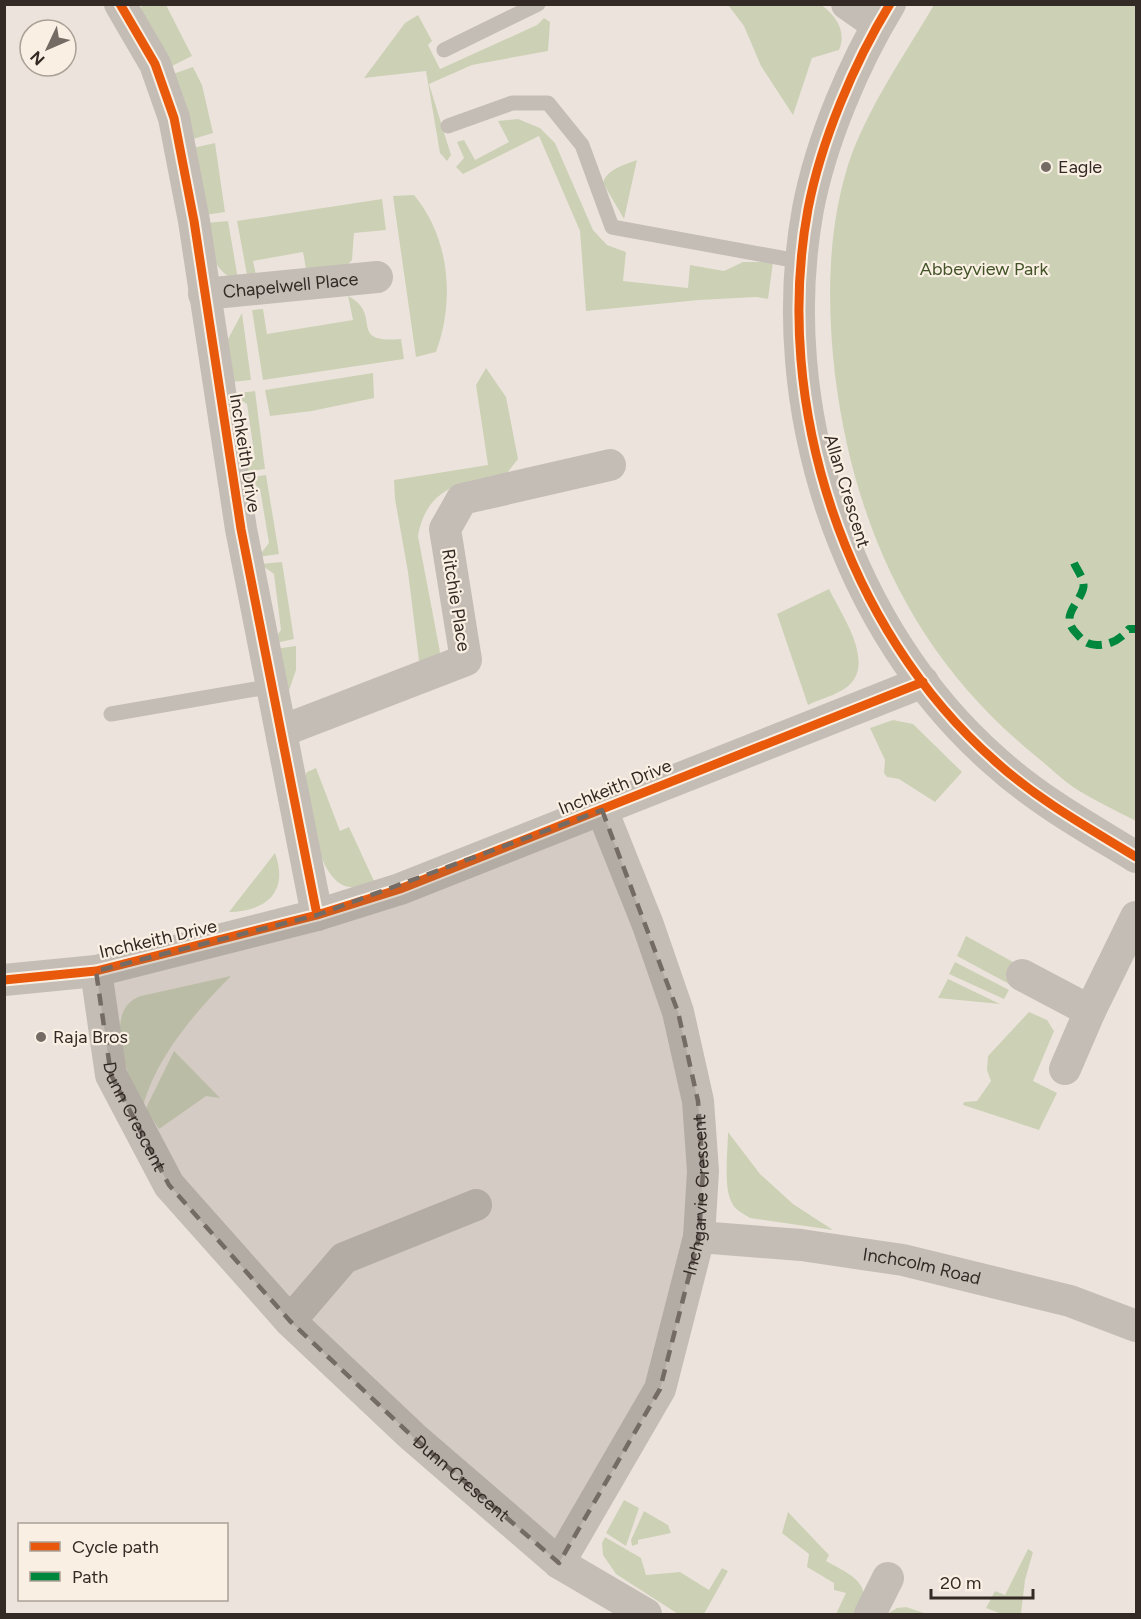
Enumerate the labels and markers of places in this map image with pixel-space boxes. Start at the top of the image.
place label: Eagle [1058,156,1102,178]
marker: Eagle [1039,160,1053,174]
place label: Raja Bros [53,1026,128,1048]
marker: Raja Bros [34,1030,48,1044]

